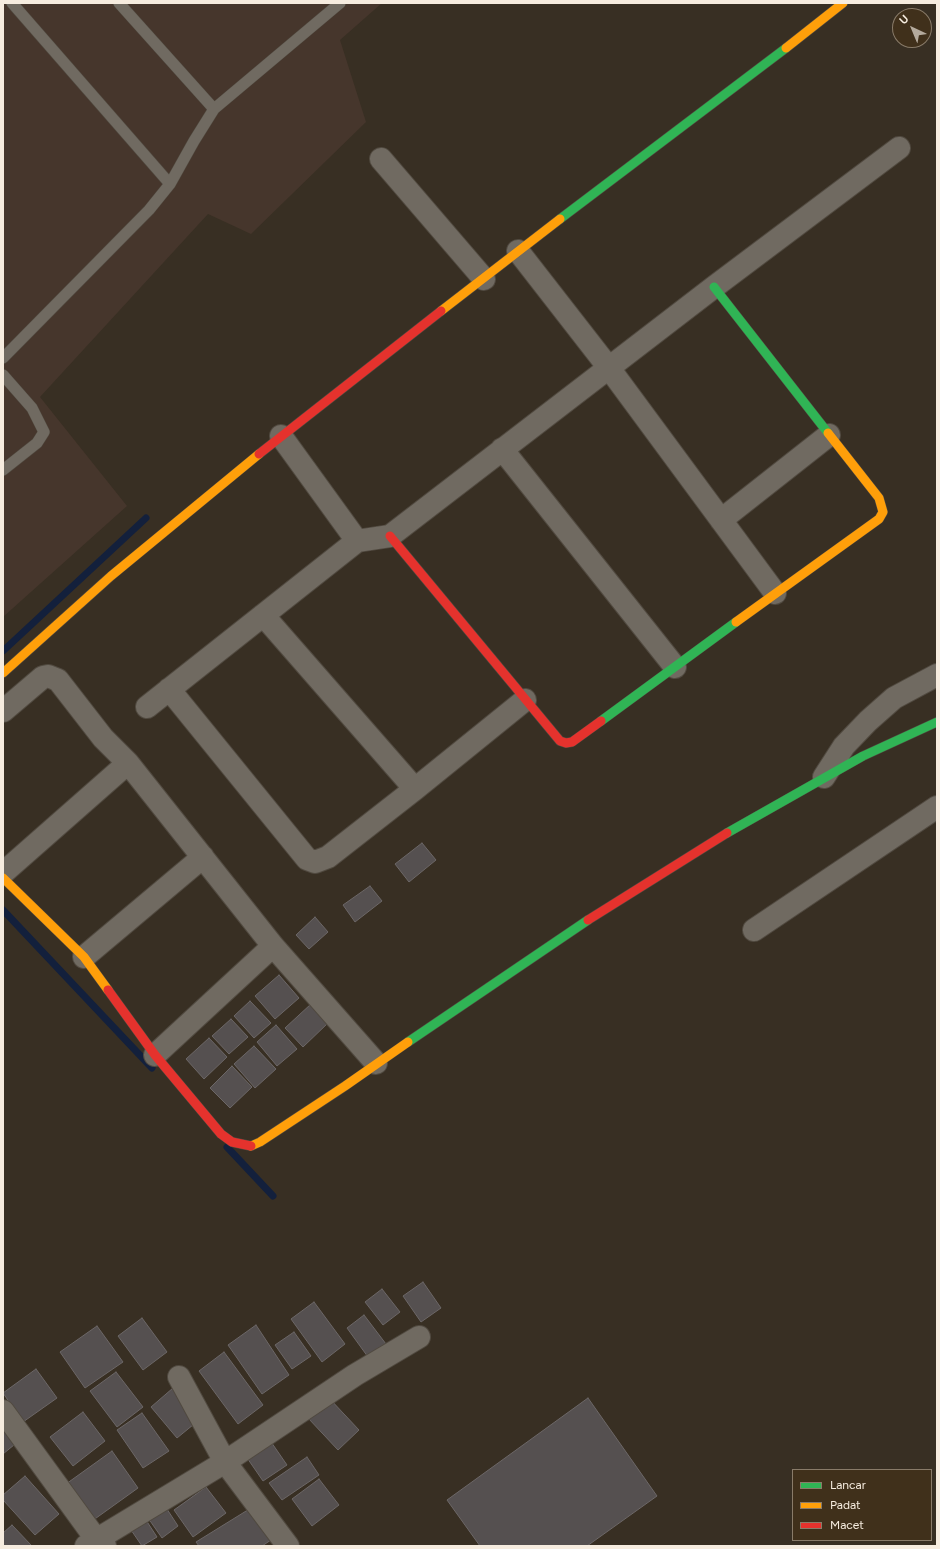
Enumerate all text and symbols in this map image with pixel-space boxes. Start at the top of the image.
north arrow [892,8,932,48]
text: U [897,12,911,27]
legend [792,1469,932,1541]
text: Lancar [830,1478,866,1492]
text: Padat [830,1498,861,1512]
text: Macet [830,1518,864,1532]

